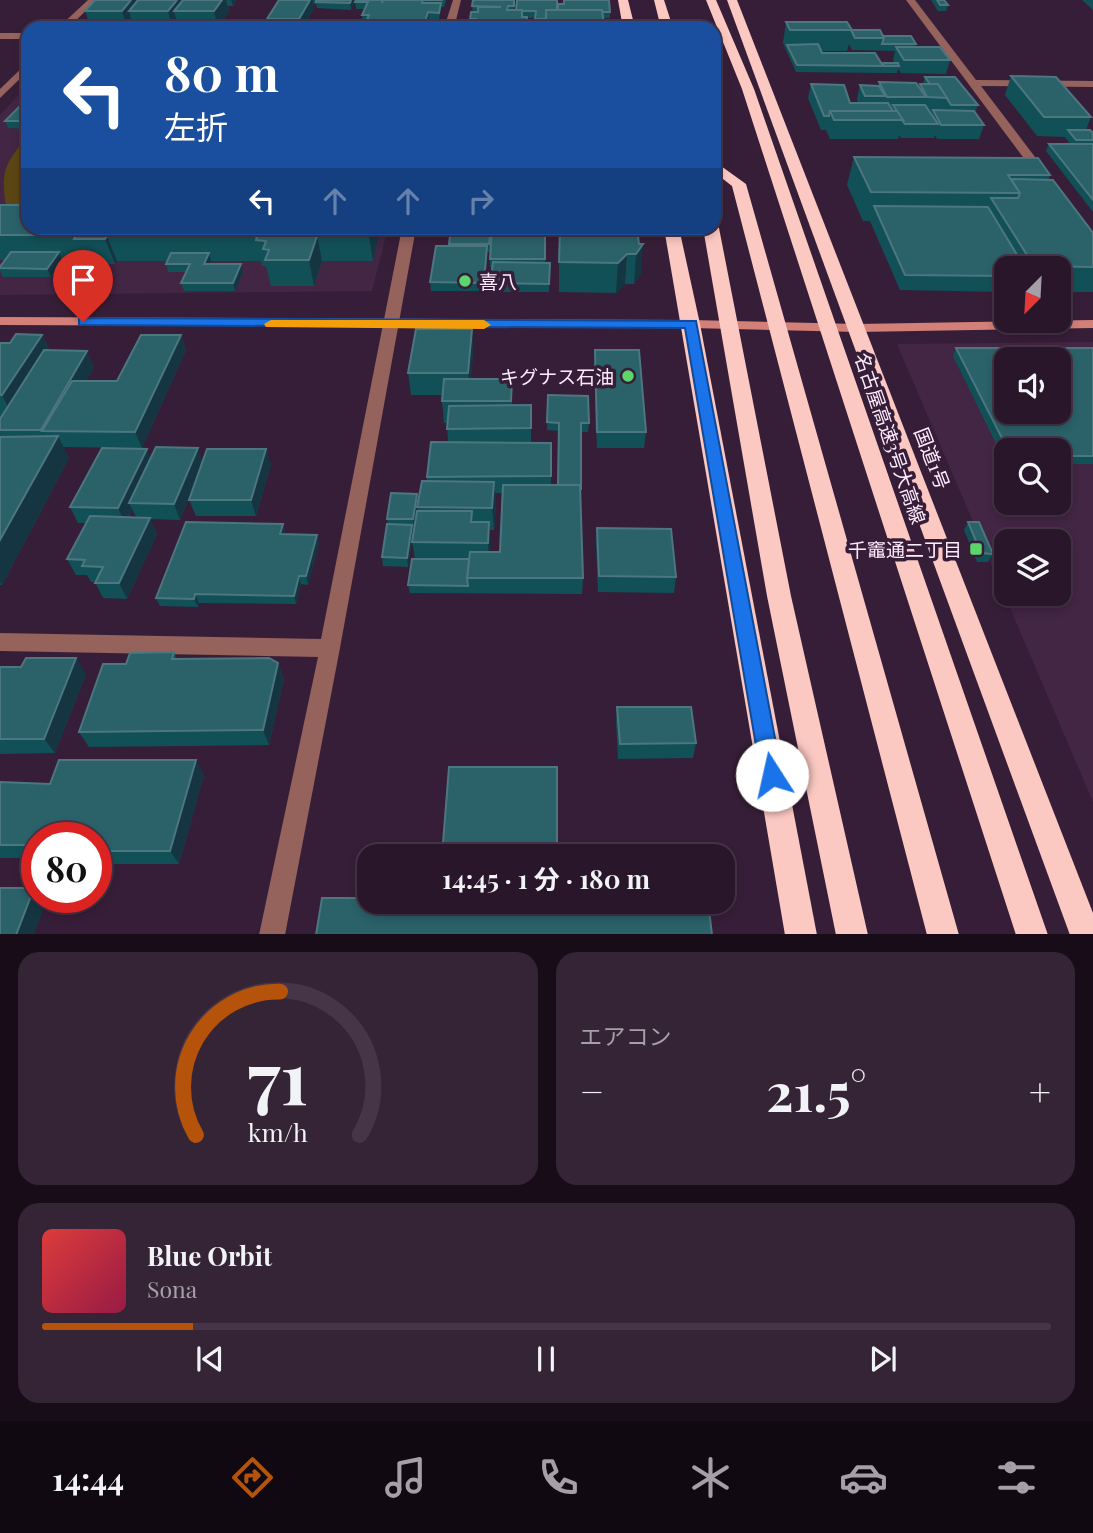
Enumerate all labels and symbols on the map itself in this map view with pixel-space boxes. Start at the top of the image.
pin [53,250,113,322]
north arrow [994,256,1071,332]
place label: 喜八 [479,268,517,294]
marker: 喜八 [457,273,473,289]
street label: 名古屋高速3号大高線 [849,349,933,527]
place label: キグナス石油 [500,363,614,389]
marker: キグナス石油 [620,368,636,384]
street label: 国道1号 [909,423,957,493]
place label: 千竈通二丁目 [848,536,962,562]
marker: 千竈通二丁目 [968,541,984,557]
position arrow [735,738,809,812]
speed limit sign: 80 [21,822,112,913]

